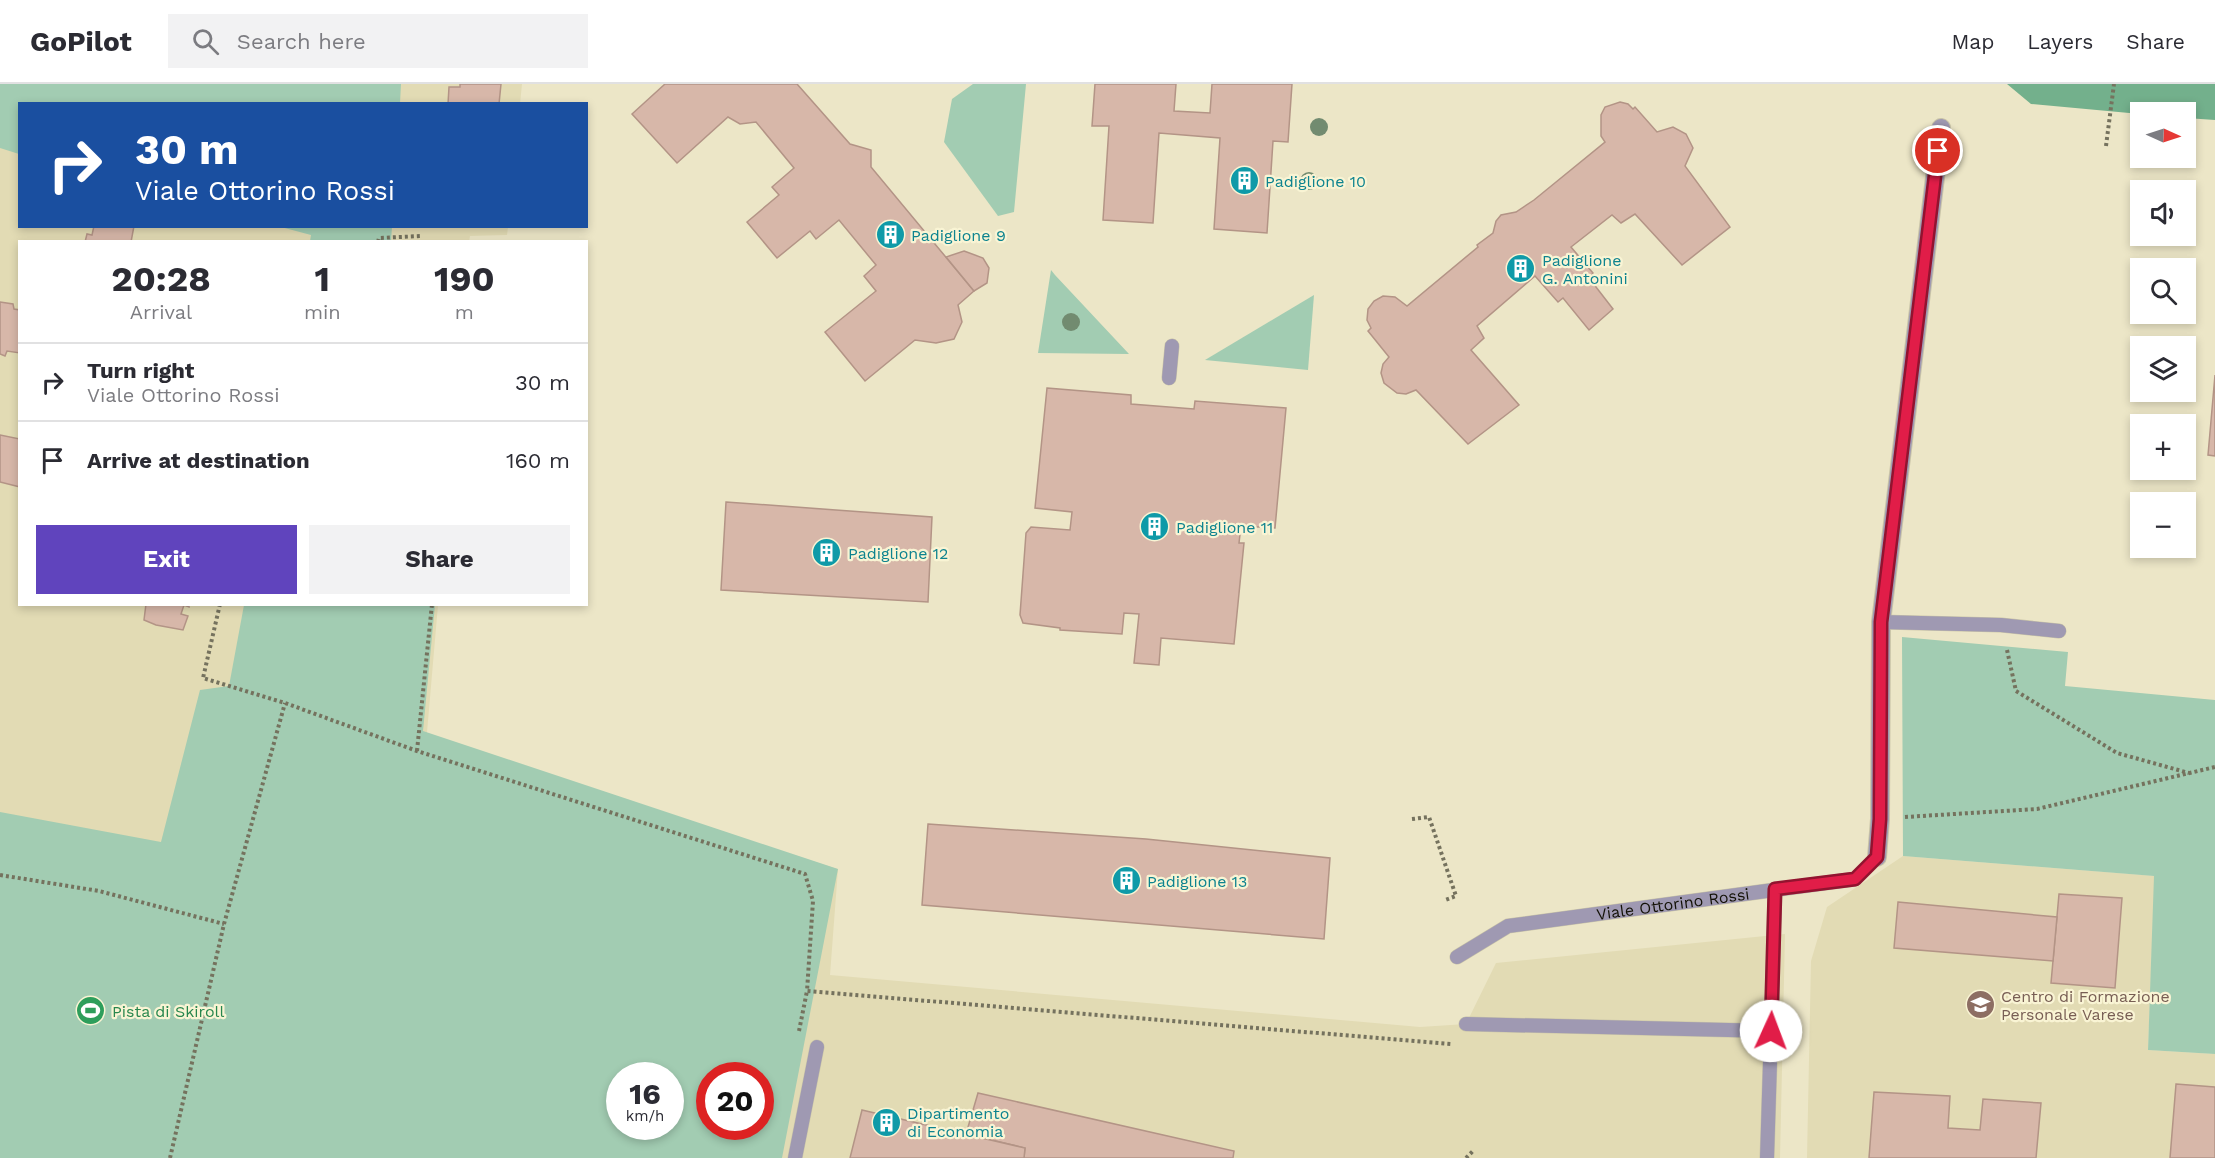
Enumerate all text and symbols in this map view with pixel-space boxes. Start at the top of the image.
search box [168,14,588,68]
text: GoPilot [30,25,132,58]
icon: search [189,25,222,58]
text: Search here [237,29,366,54]
text: Map [1951,29,1994,54]
text: Layers [2027,29,2093,54]
text: Share [2126,29,2185,54]
north arrow [2130,102,2196,168]
map controls [2130,102,2196,558]
text: 30 m [135,125,239,174]
pin [1912,125,1963,176]
icon: right [36,126,114,204]
icon: arrive [1921,134,1954,167]
building icon: Padiglione 10 [1228,165,1260,197]
place label: Padiglione 10 [1265,172,1366,191]
text: Viale Ottorino Rossi [135,175,395,207]
button: sound [2130,180,2196,246]
building icon: Padiglione 9 [874,219,906,251]
place label: Padiglione 9 [911,226,1006,245]
place label: Padiglione G. Antonini [1542,251,1628,288]
building icon: Padiglione G. Antonini [1505,253,1537,285]
text: 20:28 [111,258,211,300]
text: 1 [315,258,330,300]
text: 190 [434,258,495,300]
button: search [2130,258,2196,324]
text: Arrival [130,300,192,324]
text: min [304,300,341,324]
text: m [455,300,474,324]
button: layers [2130,336,2196,402]
text: Turn right [87,358,194,383]
icon: right [36,366,69,399]
text: 30 m [515,370,570,395]
text: Viale Ottorino Rossi [87,383,280,407]
button: + [2130,414,2196,480]
icon: arrive [36,444,69,477]
text: Arrive at destination [87,448,310,473]
text: 160 m [506,448,570,473]
button: − [2130,492,2196,558]
building icon: Padiglione 11 [1139,511,1171,543]
place label: Padiglione 11 [1176,518,1273,537]
button: Exit [36,525,297,594]
button: Share [309,525,570,594]
building icon: Padiglione 12 [811,537,843,569]
place label: Padiglione 12 [848,544,948,563]
building icon: Padiglione 13 [1110,865,1142,897]
place label: Padiglione 13 [1147,872,1247,891]
street label: Viale Ottorino Rossi [1595,884,1751,924]
place label: Centro di Formazione Personale Varese [2001,987,2170,1024]
school or university icon: Centro di Formazione Personale Varese [1964,989,1996,1021]
sports icon: Pista di Skiroll [75,995,107,1027]
position arrow [1739,999,1803,1063]
place label: Pista di Skiroll [112,1002,224,1021]
speed limit sign: 20 [696,1062,774,1140]
text: 16 [629,1076,661,1111]
place label: Dipartimento di Economia [907,1104,1009,1141]
building icon: Dipartimento di Economia [870,1106,902,1138]
text: km/h [626,1107,664,1125]

